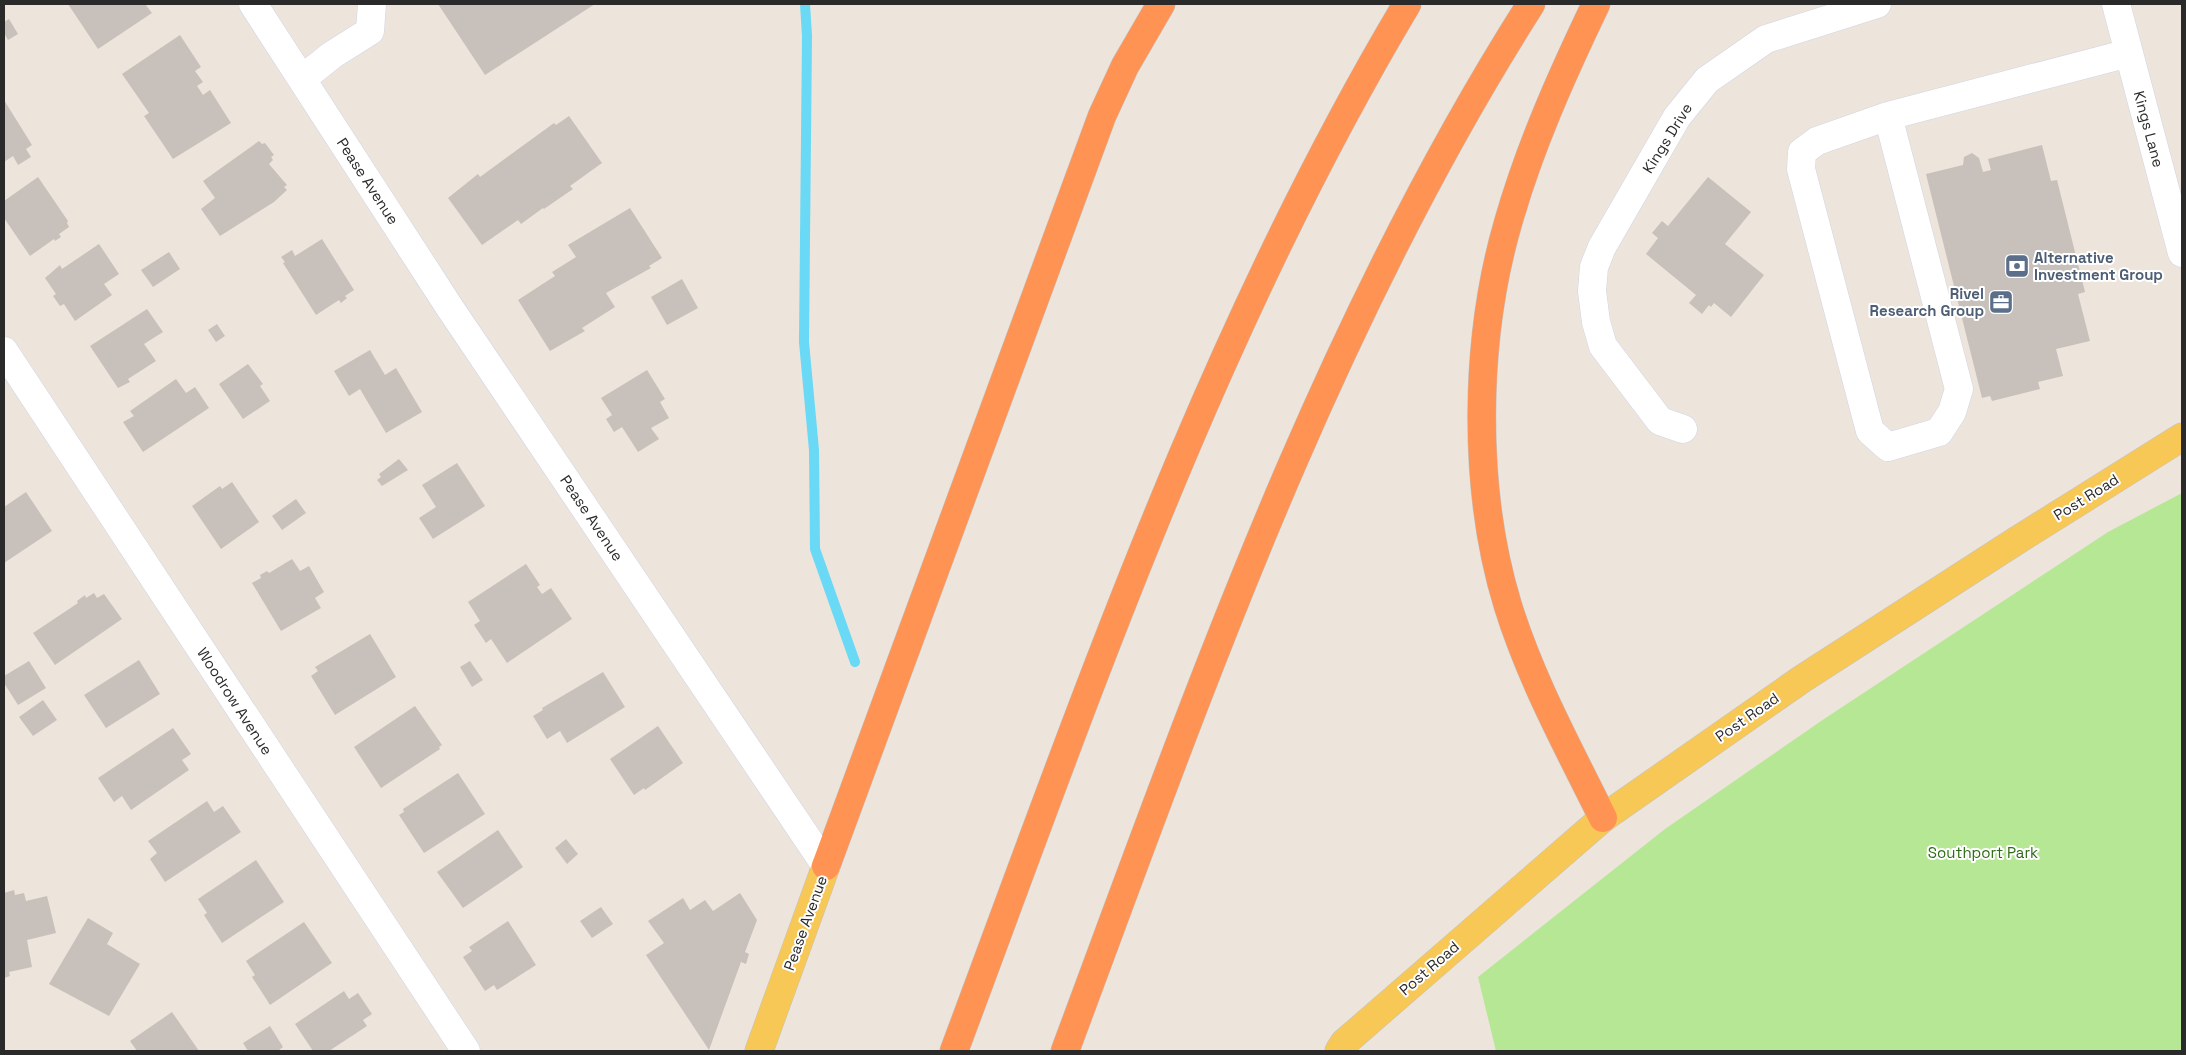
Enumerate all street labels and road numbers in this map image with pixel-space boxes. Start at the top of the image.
street label: Kings Lane [2130,89,2168,169]
street label: Kings Drive [1638,99,1696,177]
street label: Pease Avenue [333,134,403,228]
street label: Post Road [2050,470,2122,524]
street label: Pease Avenue [556,471,628,565]
street label: Woodrow Avenue [193,644,277,758]
street label: Post Road [1712,688,1782,746]
street label: Pease Avenue [779,873,831,973]
street label: Post Road [1395,937,1463,999]

